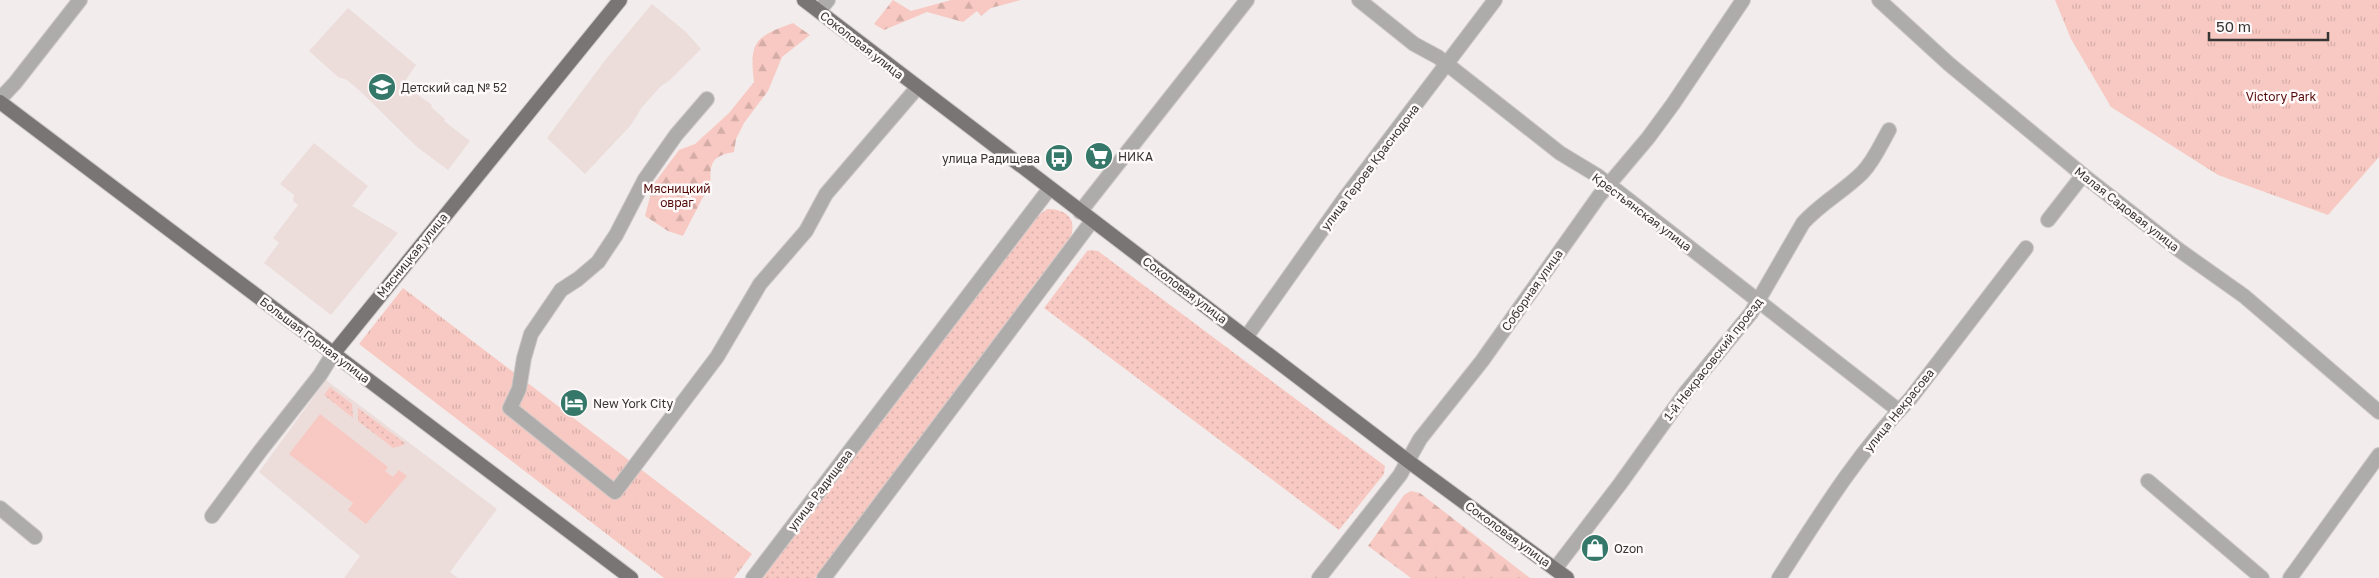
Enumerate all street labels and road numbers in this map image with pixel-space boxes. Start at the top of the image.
street label: Соколовая улица [817,8,907,82]
street label: улица Героев Краснодона [1318,101,1422,233]
street label: Малая Садовая улица [2072,163,2182,255]
street label: Крестьянская улица [1589,170,1695,254]
street label: Мясницкая улица [373,210,451,300]
street label: Соборная улица [1498,246,1566,334]
street label: Соколовая улица [1140,253,1230,327]
street label: Большая Горная улица [257,294,373,386]
street label: 1-й Некрасовский проезд [1660,295,1766,423]
street label: улица Некрасова [1861,365,1937,455]
street label: улица Радищева [785,446,855,534]
street label: Соколовая улица [1462,498,1554,570]

